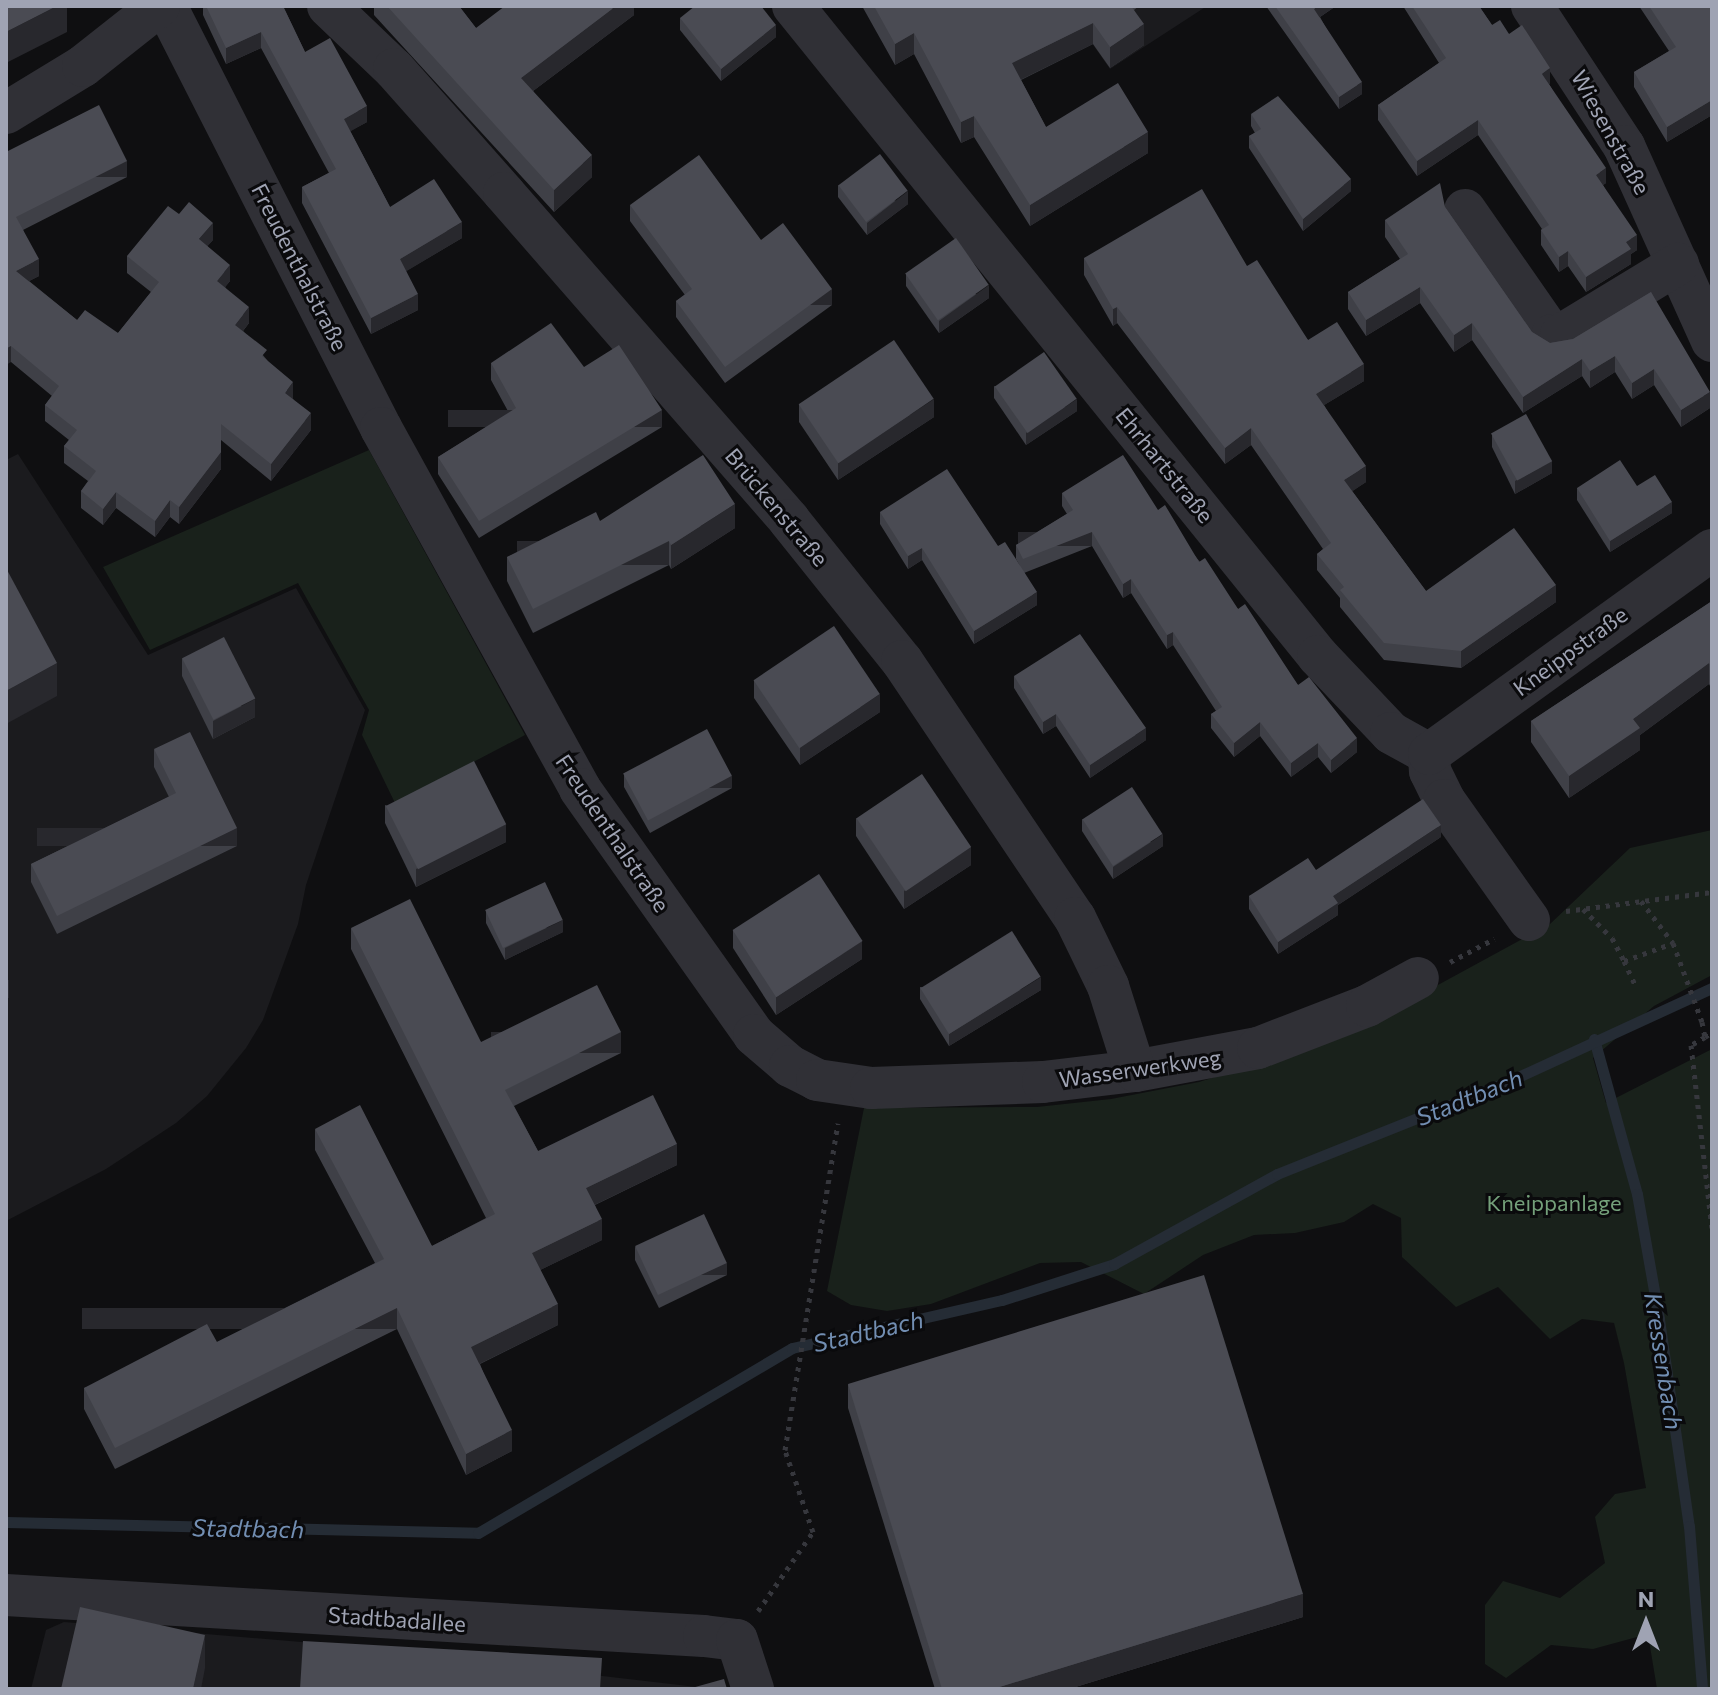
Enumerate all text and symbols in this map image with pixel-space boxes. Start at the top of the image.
street label: Wiesenstraße [1566,65,1656,199]
street label: Freudenthalstraße [246,179,354,355]
street label: Ehrhartstraße [1111,402,1219,528]
street label: Brückenstraße [720,443,834,571]
street label: Kneippstraße [1508,601,1632,701]
street label: Freudenthalstraße [551,749,675,917]
street label: Wasserwerkweg [1057,1044,1223,1092]
water label: Stadtbach [1412,1063,1526,1131]
park label: Kneippanlage [1486,1190,1622,1216]
water label: Kressenbach [1639,1290,1689,1432]
water label: Stadtbach [810,1304,926,1358]
water label: Stadtbach [192,1513,304,1543]
north arrow [1606,1583,1686,1663]
text: N [1638,1585,1654,1612]
street label: Stadtbadallee [327,1601,467,1637]

